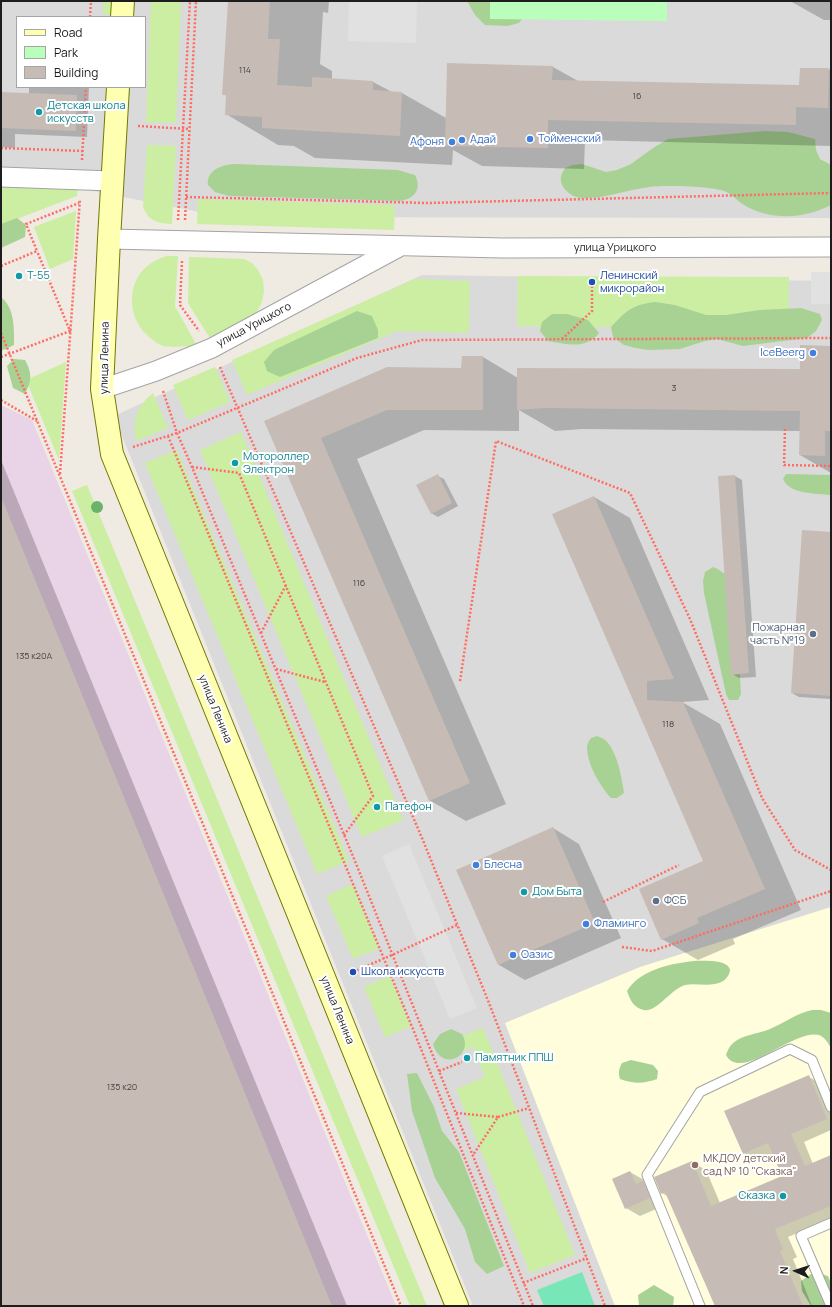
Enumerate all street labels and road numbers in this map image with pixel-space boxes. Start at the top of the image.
street label: улица Урицкого [574,241,656,255]
street label: улица Урицкого [214,300,294,350]
street label: улица Ленина [98,322,112,394]
street label: улица Ленина [195,673,235,745]
street label: улица Ленина [317,974,357,1046]

